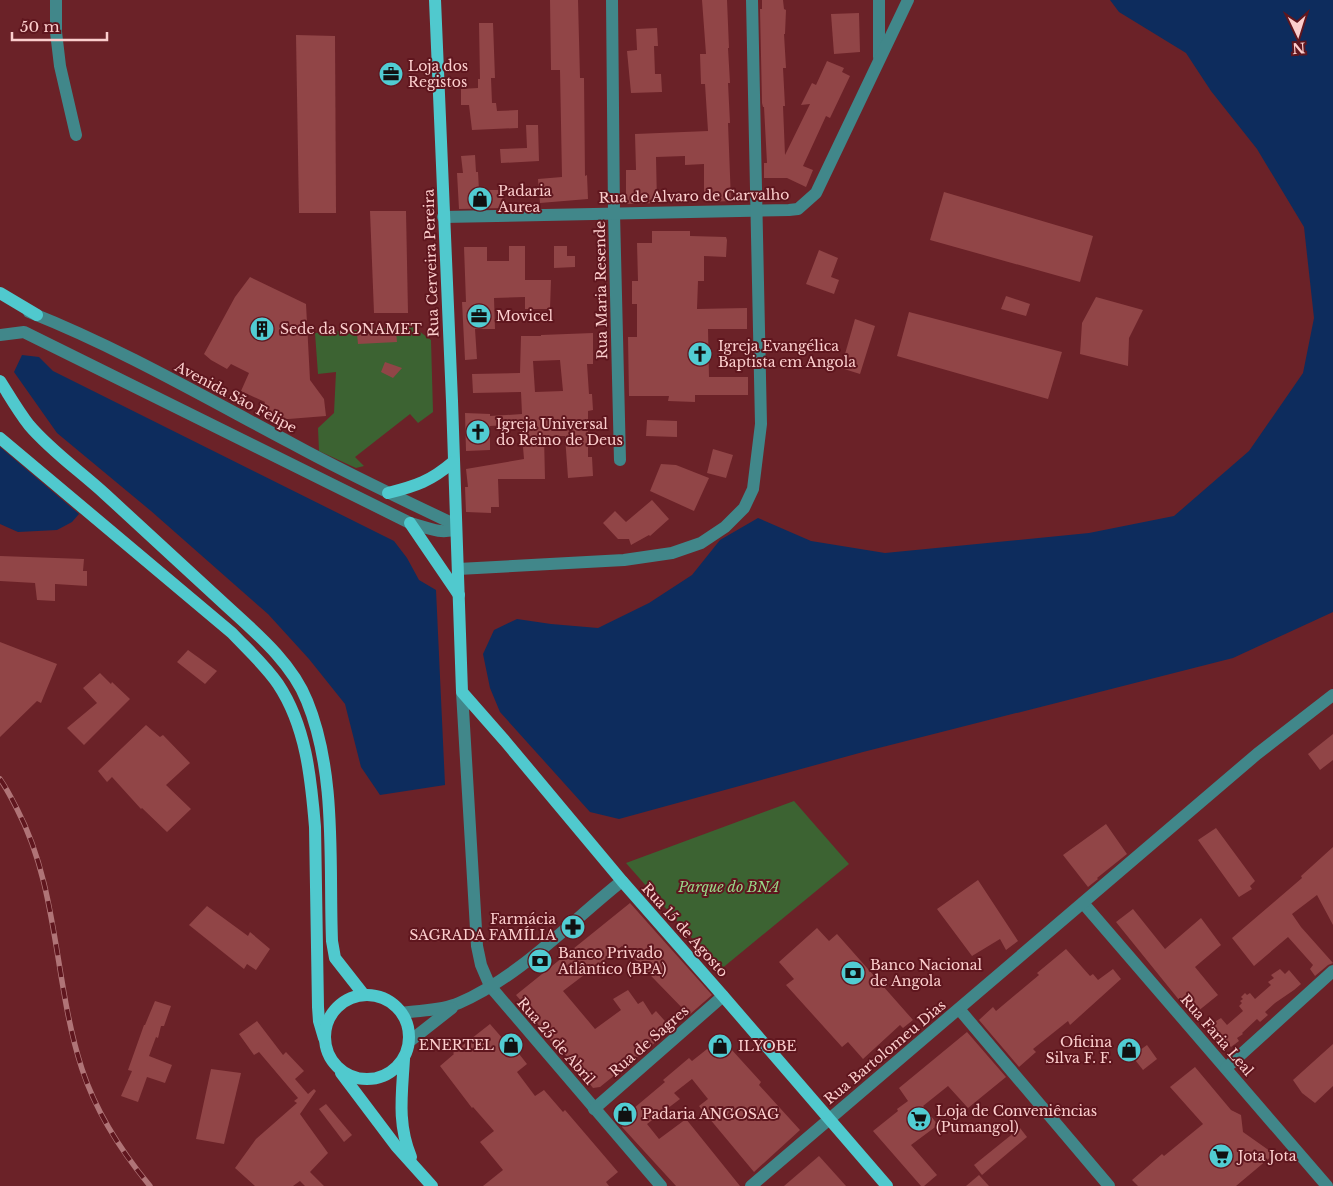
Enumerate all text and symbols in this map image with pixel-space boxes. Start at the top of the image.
scale bar [12,10,108,42]
north arrow [1273,10,1323,60]
text: 50 m [20,17,60,36]
text: N [1292,39,1306,57]
place label: Loja dos Registos [408,57,468,91]
office icon: Loja dos Registos [378,61,404,87]
place label: Padaria Aurea [497,182,552,216]
street label: Rua de Alvaro de Carvalho [598,185,790,207]
shop icon: Padaria Aurea [467,186,493,212]
street label: Rua Cerveira Pereira [419,188,443,337]
street label: Rua Maria Resende [591,221,611,359]
office icon: Movicel [466,303,492,329]
place label: Movicel [496,307,554,325]
building icon: Sede da SONAMET [249,316,275,342]
place label: Sede da SONAMET [280,320,422,338]
place label: Igreja Evangélica Baptista em Angola [718,337,856,371]
church icon: Igreja Evangélica Baptista em Angola [687,341,713,367]
street label: Avenida São Felipe [171,357,300,437]
place label: Igreja Universal do Reino de Deus [496,415,623,449]
church icon: Igreja Universal do Reino de Deus [465,419,491,445]
park label: Parque do BNA [677,878,780,896]
street label: Rua 15 de Agosto [638,879,732,981]
place label: Farmácia SAGRADA FAMÍLIA [409,910,556,944]
pharmacy icon: Farmácia SAGRADA FAMÍLIA [560,914,586,940]
place label: Banco Privado Atlântico (BPA) [557,944,666,978]
bank icon: Banco Privado Atlântico (BPA) [527,948,553,974]
place label: Banco Nacional de Angola [870,956,983,990]
bank icon: Banco Nacional de Angola [840,960,866,986]
street label: Rua Faria Leal [1177,991,1258,1080]
street label: Rua 25 de Abril [513,994,599,1089]
street label: Rua Bartolomeu Dias [821,996,949,1108]
street label: Rua de Sagres [606,1002,692,1080]
shop icon: ENERTEL [498,1032,524,1058]
shop icon: ILYOBE [707,1033,733,1059]
place label: Oficina Silva F. F. [1045,1033,1112,1067]
place label: ENERTEL [419,1036,494,1054]
place label: ILYOBE [738,1037,796,1055]
shop icon: Oficina Silva F. F. [1116,1037,1142,1063]
shop icon: Padaria ANGOSAG [612,1101,638,1127]
place label: Loja de Conveniências (Pumangol) [936,1102,1097,1136]
place label: Padaria ANGOSAG [642,1105,779,1123]
supermarket icon: Loja de Conveniências (Pumangol) [906,1106,932,1132]
supermarket icon: Jota Jota [1208,1143,1234,1169]
place label: Jota Jota [1236,1147,1297,1165]

